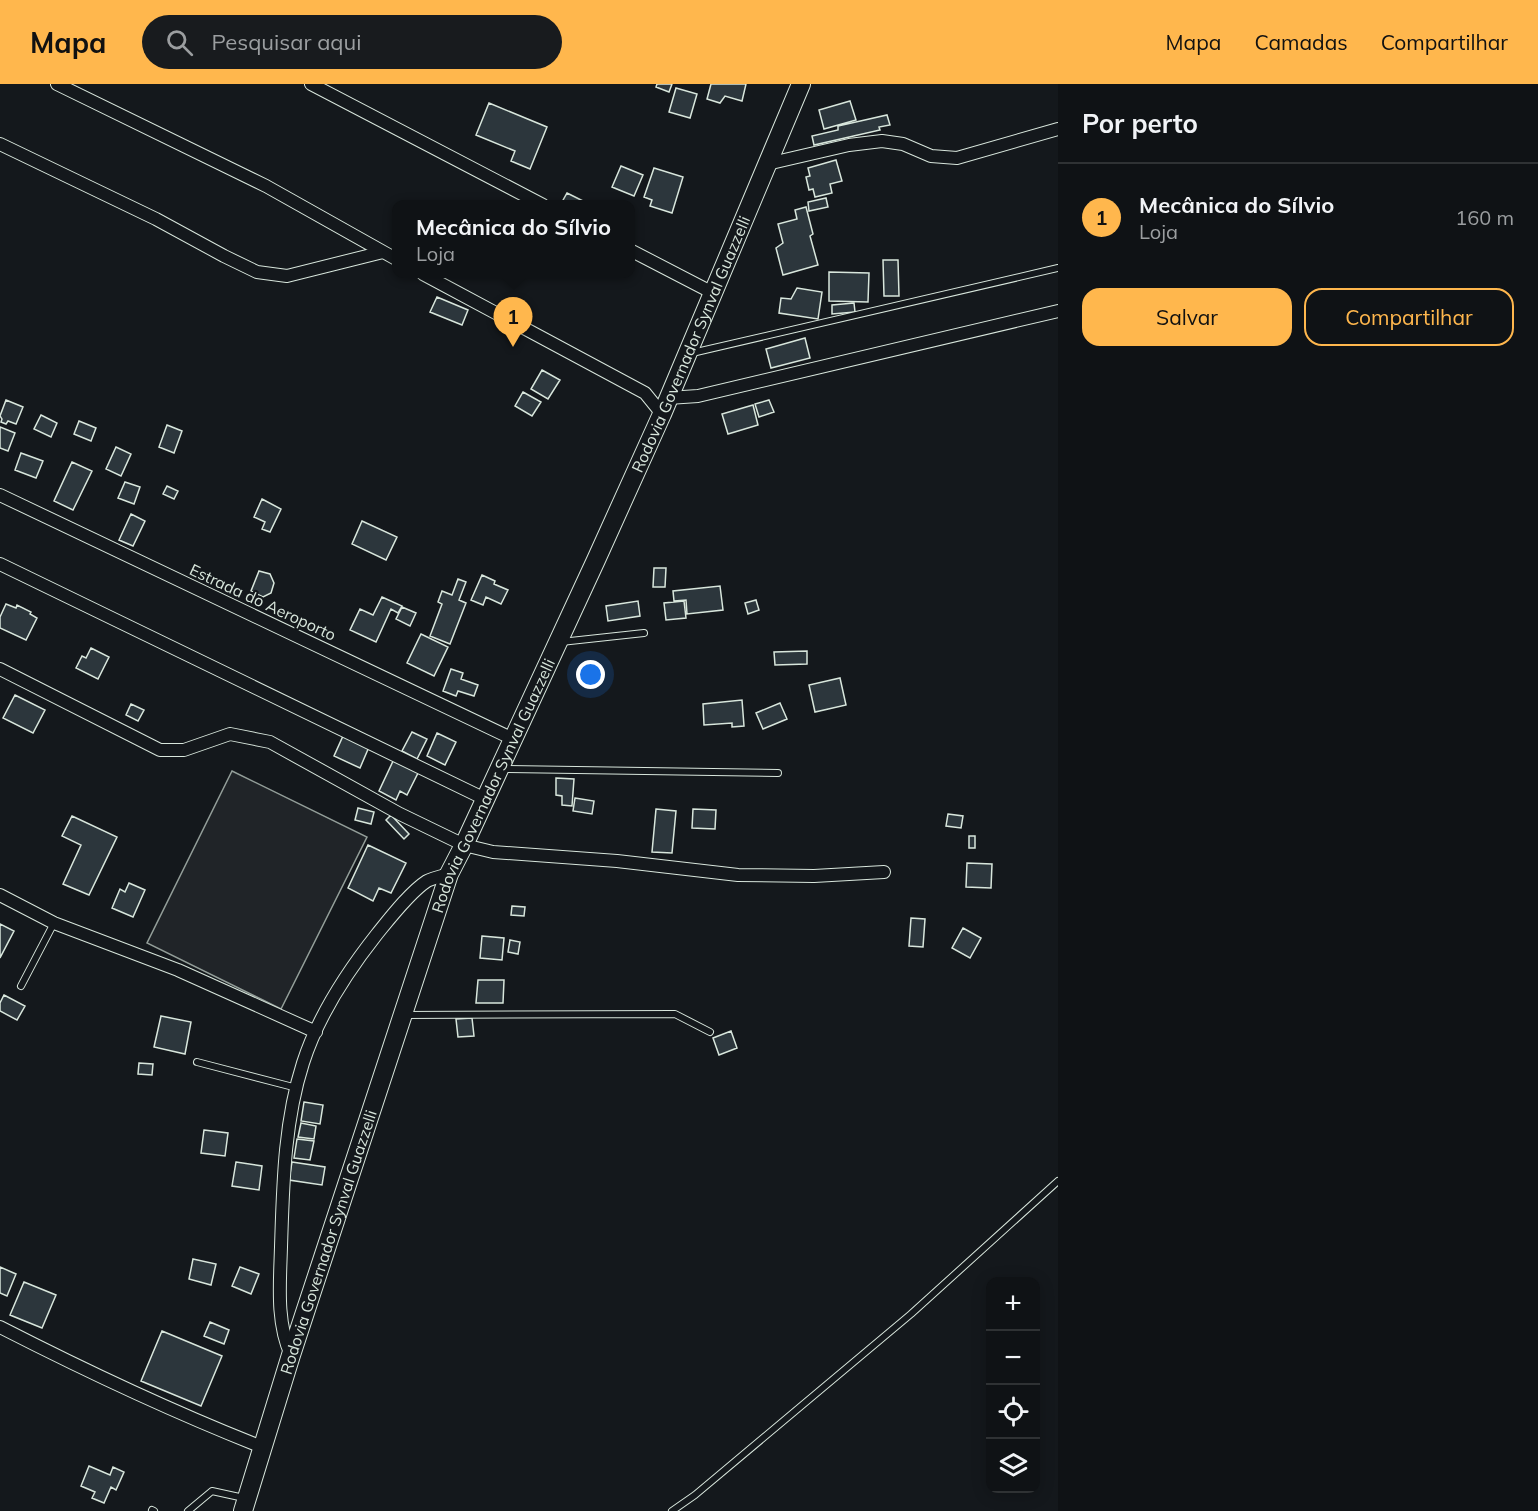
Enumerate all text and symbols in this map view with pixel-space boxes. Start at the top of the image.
search box [142,15,562,69]
text: Mapa [30,25,106,60]
icon: search [163,26,196,59]
text: Pesquisar aqui [211,28,361,56]
text: Mapa [1166,29,1221,55]
text: Camadas [1254,29,1348,55]
text: Compartilhar [1381,29,1508,55]
text: Por perto [1082,107,1198,140]
text: Mecânica do Sílvio [1139,191,1334,219]
popup [392,200,635,278]
text: 1 [1096,205,1108,230]
text: 160 m [1455,205,1514,230]
text: Mecânica do Sílvio [416,213,611,241]
street label: Rodovia Governador Synval Guazzelli [627,213,754,475]
text: Loja [1139,219,1178,244]
text: Loja [416,241,455,266]
button: Salvar [1082,288,1292,346]
button: Compartilhar [1304,288,1514,346]
pin: 1 [494,298,532,347]
street label: Estrada do Aeroporto [187,559,339,645]
street label: Rodovia Governador Synval Guazzelli [427,655,559,915]
your location [576,660,605,689]
street label: Rodovia Governador Synval Guazzelli [276,1107,381,1377]
map controls [986,1277,1040,1493]
button: + [986,1277,1040,1331]
button: − [986,1331,1040,1385]
button: locate [986,1385,1040,1439]
button: layers [986,1439,1040,1493]

